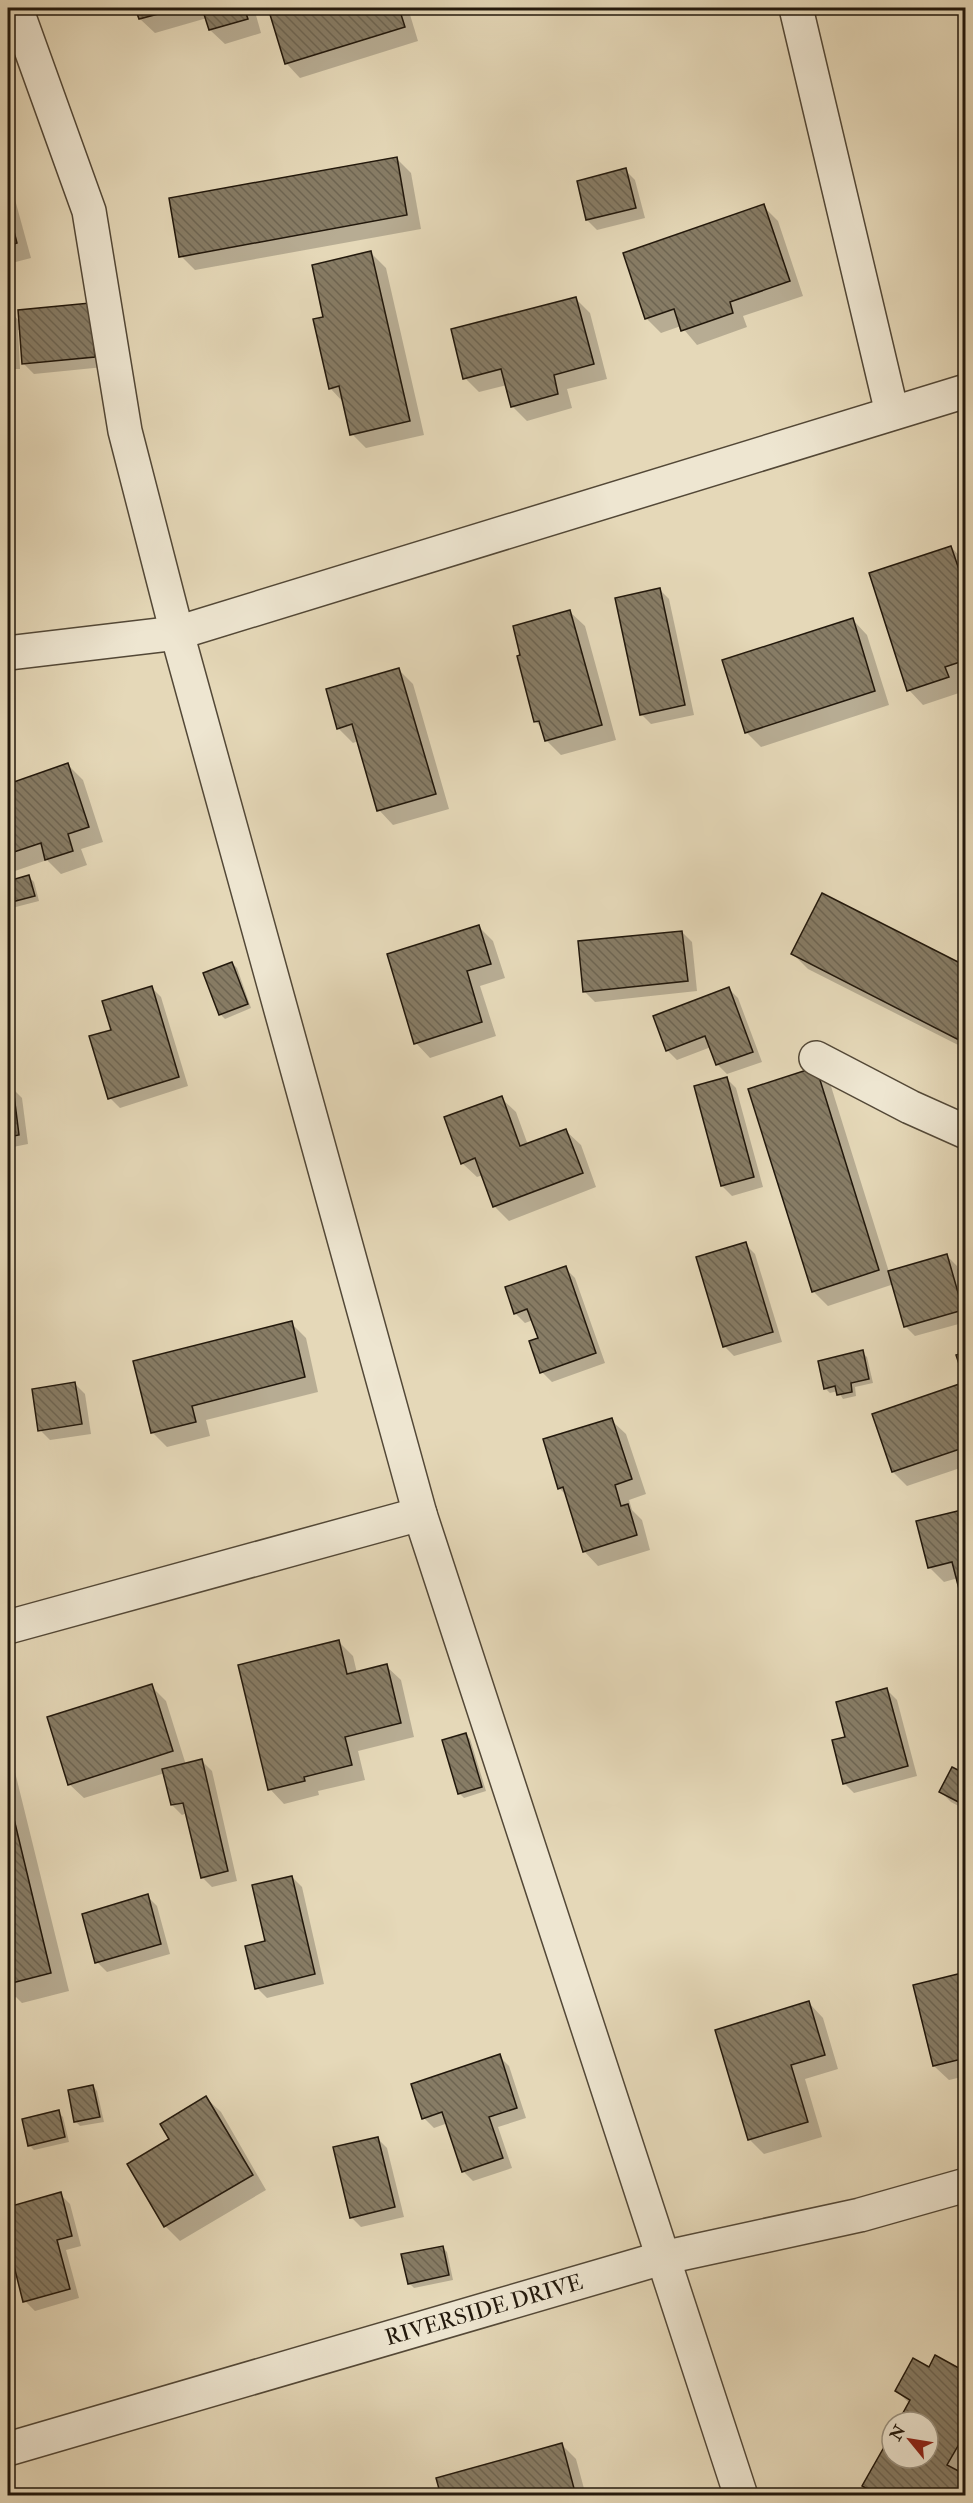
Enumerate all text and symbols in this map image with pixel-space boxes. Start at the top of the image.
street label: RIVERSIDE DRIVE [382,2268,586,2352]
north arrow [880,2410,940,2470]
text: N [885,2421,910,2445]

